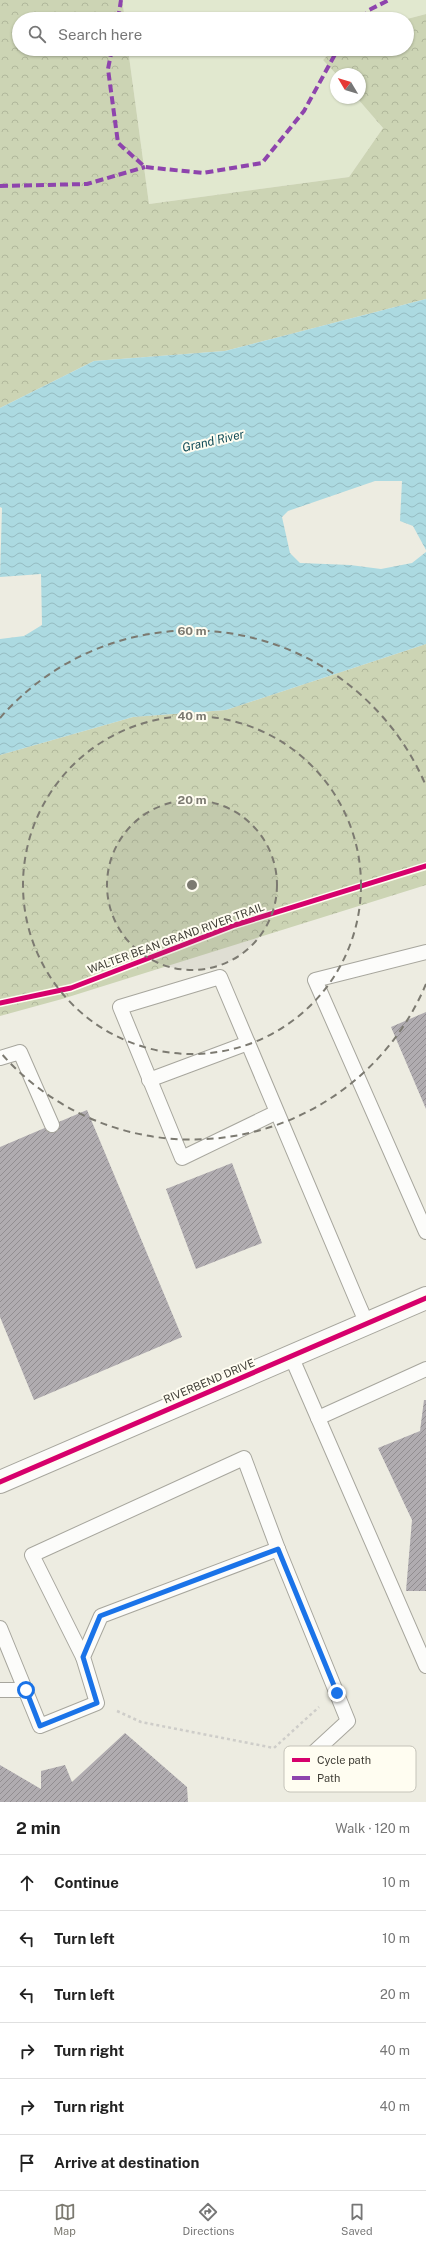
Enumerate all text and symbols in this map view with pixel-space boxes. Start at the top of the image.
search box [12,12,414,56]
icon: search [26,23,48,45]
text: Search here [58,26,142,43]
north arrow [330,68,366,104]
water label: Grand River [181,427,246,455]
text: 60 m [177,624,207,638]
text: 40 m [177,709,207,723]
text: 20 m [178,793,207,807]
centre of rings [185,878,199,892]
street label: WALTER BEAN GRAND RIVER TRAIL [86,900,266,976]
street label: RIVERBEND DRIVE [162,1356,256,1406]
route start [17,1681,35,1699]
route end [328,1684,346,1702]
legend [284,1746,416,1792]
text: Cycle path [317,1754,371,1766]
text: Path [317,1772,340,1784]
text: 2 min [16,1818,61,1838]
text: Walk · 120 m [335,1821,410,1836]
icon: ahead [16,1872,38,1894]
text: Continue [54,1874,119,1891]
text: 10 m [382,1875,410,1890]
icon: left [16,1928,38,1950]
text: Turn left [54,1930,115,1947]
text: 10 m [382,1931,410,1946]
icon: left [16,1984,38,2006]
text: Turn left [54,1986,115,2003]
text: 20 m [380,1987,410,2002]
icon: right [16,2040,38,2062]
text: Turn right [54,2042,124,2059]
text: 40 m [379,2043,410,2058]
icon: right [16,2096,38,2118]
text: Turn right [54,2098,124,2115]
text: 40 m [379,2099,410,2114]
icon: arrive [16,2152,38,2174]
text: Arrive at destination [54,2154,199,2171]
tab: Map [53,2201,76,2237]
tab: Directions [183,2201,234,2237]
tab: Saved [341,2201,373,2237]

